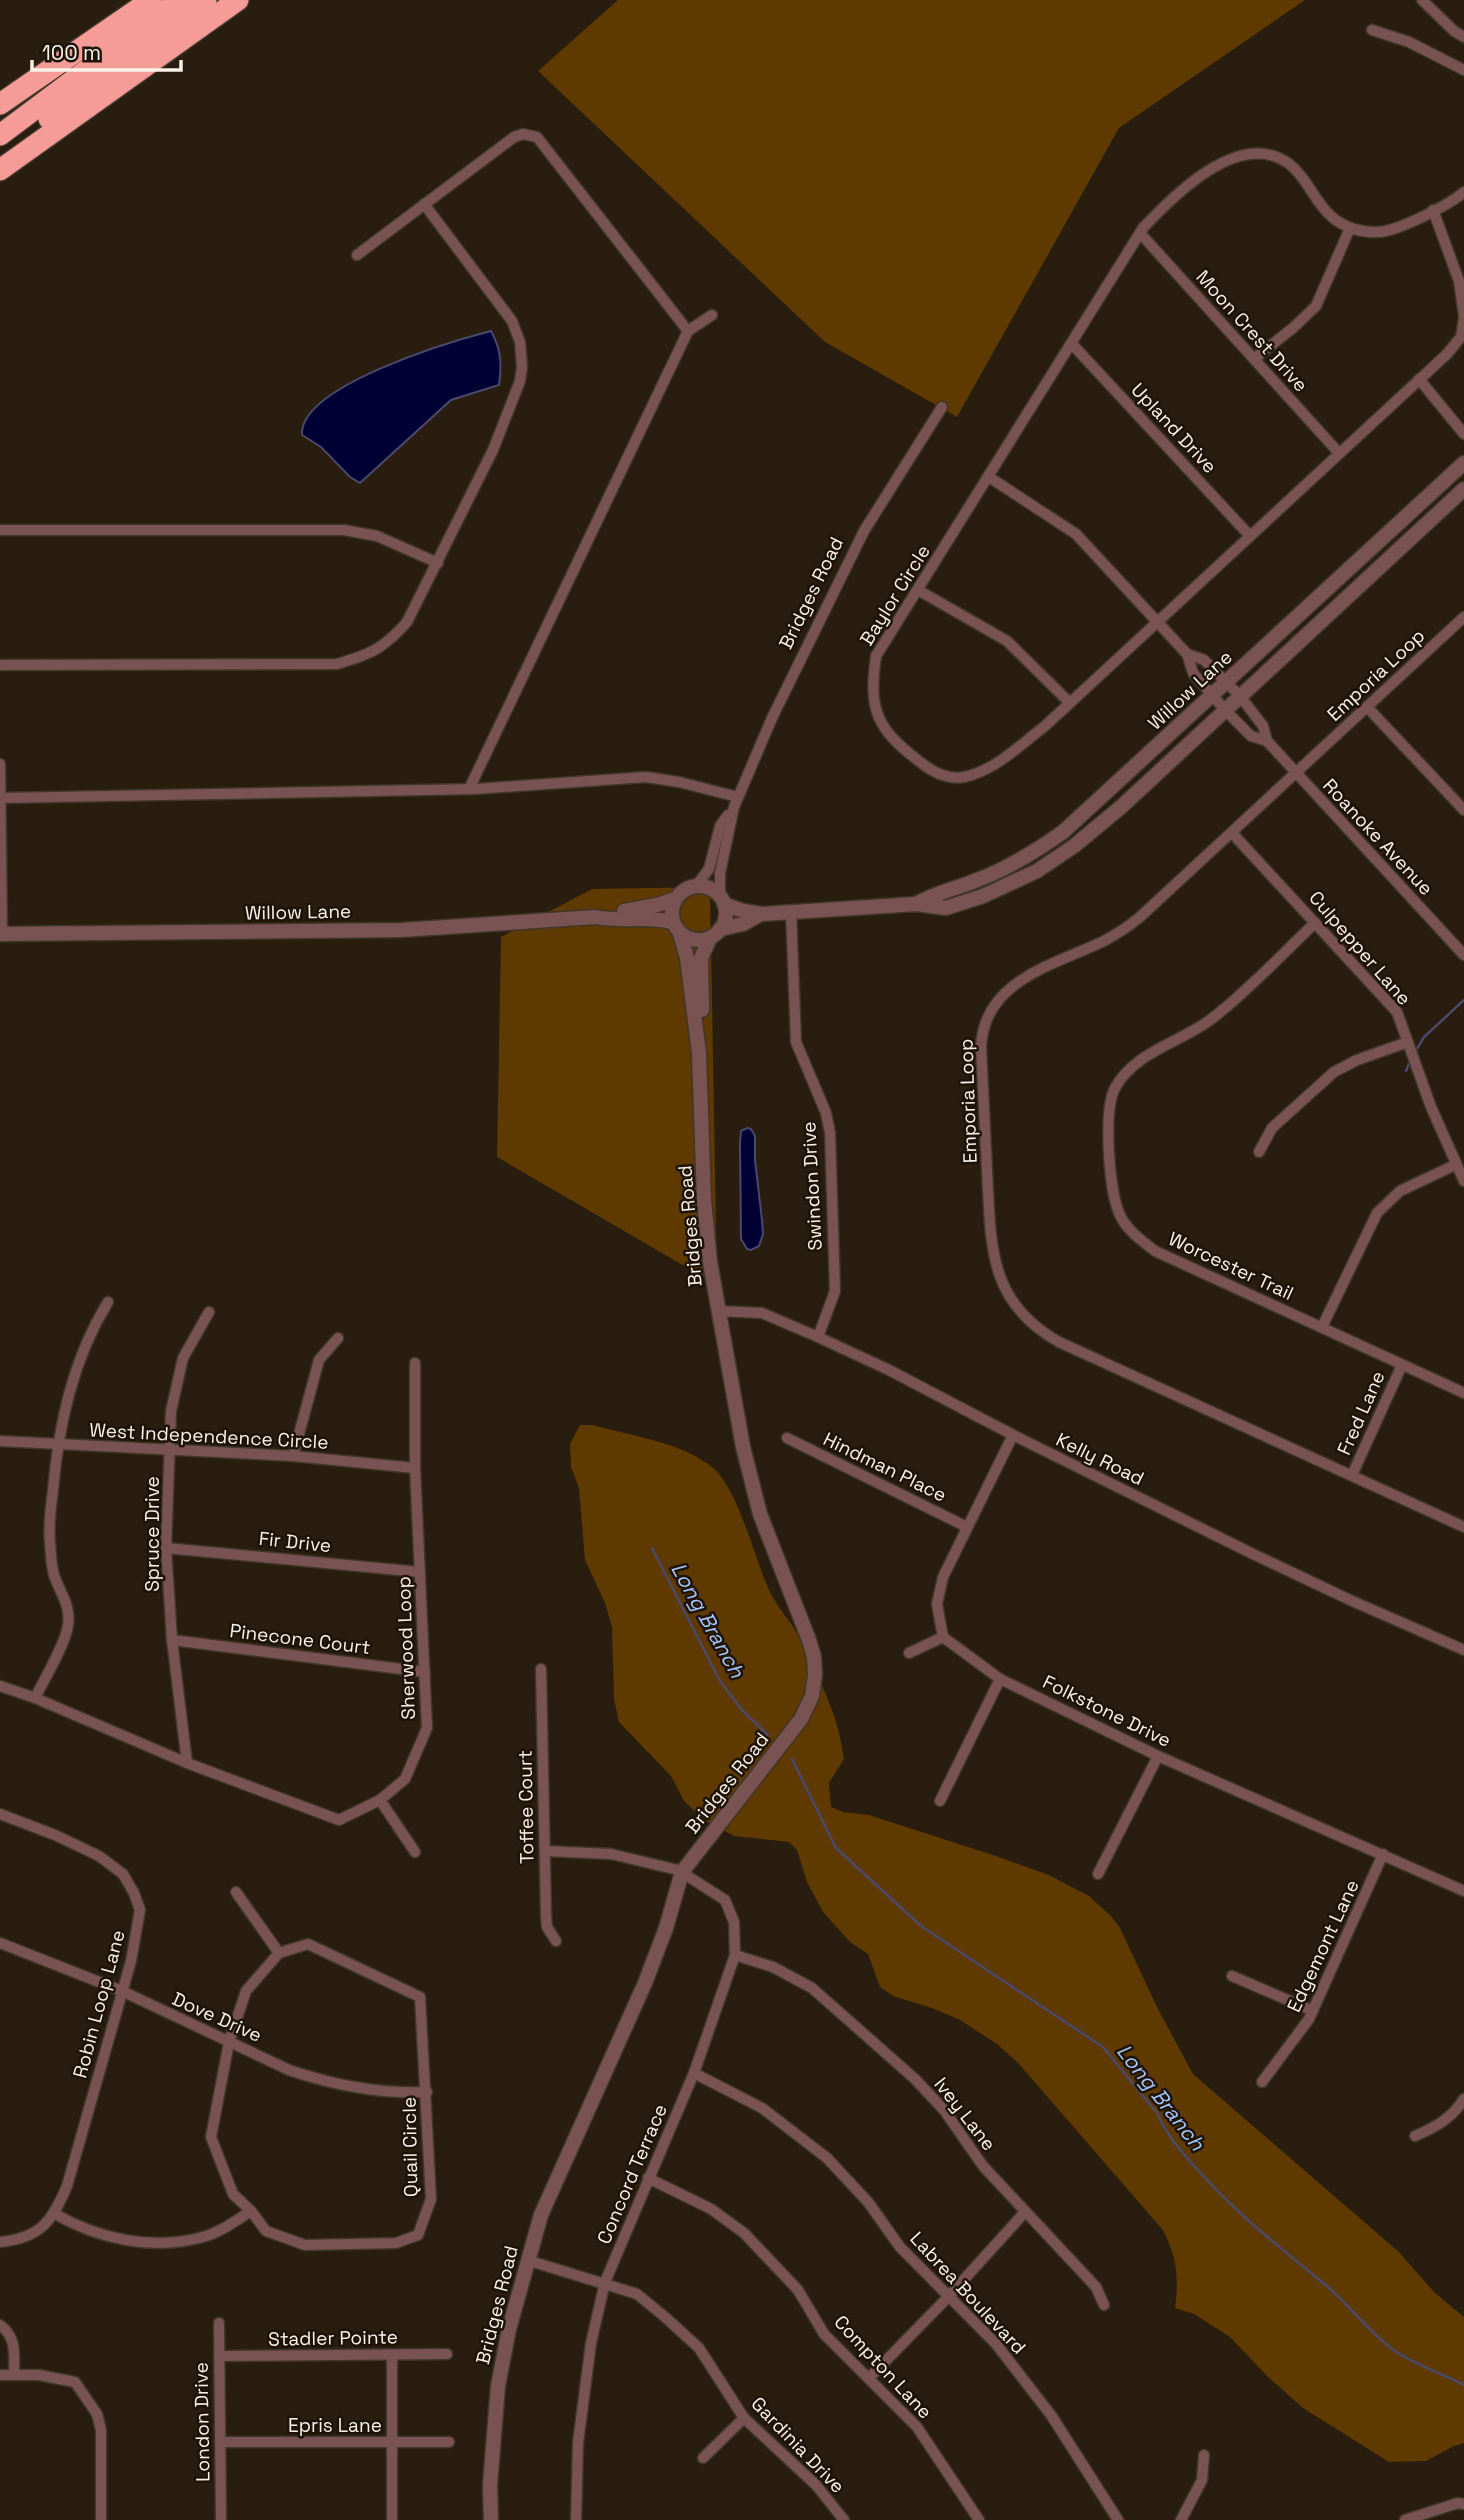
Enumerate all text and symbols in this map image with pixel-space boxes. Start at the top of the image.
scale bar [32,28,180,72]
text: 100 m [42,39,101,66]
street label: Moon Crest Drive [1191,265,1313,397]
street label: Upland Drive [1126,378,1222,478]
street label: Bridges Road [773,533,849,653]
street label: Baylor Circle [854,540,936,650]
street label: Emporia Loop [1322,623,1430,727]
street label: Willow Lane [1143,645,1237,735]
street label: Roanoke Avenue [1317,773,1439,901]
street label: Culpepper Lane [1303,885,1417,1011]
street label: Willow Lane [245,899,351,925]
street label: Emporia Loop [953,1038,983,1164]
street label: Swindon Drive [796,1121,828,1251]
street label: Bridges Road [672,1164,708,1288]
street label: Worcester Trail [1164,1226,1298,1306]
street label: Fred Lane [1331,1367,1391,1459]
street label: West Independence Circle [89,1417,329,1455]
street label: Hindman Place [819,1426,951,1508]
street label: Kelly Road [1052,1427,1148,1491]
street label: Spruce Drive [140,1476,165,1592]
street label: Fir Drive [258,1526,332,1558]
water label: Long Branch [665,1557,751,1683]
street label: Sherwood Loop [391,1576,421,1720]
street label: Pinecone Court [228,1618,372,1660]
street label: Folkstone Drive [1039,1669,1175,1753]
street label: Bridges Road [680,1727,774,1839]
street label: Toffee Court [513,1750,539,1864]
street label: Edgemont Lane [1281,1876,1365,2016]
street label: Robin Loop Lane [67,1927,131,2081]
street label: Dove Drive [168,1986,266,2048]
water label: Long Branch [1111,2038,1212,2157]
street label: Ivey Lane [929,2072,1001,2156]
street label: Quail Circle [397,2097,423,2197]
street label: Concord Terrace [591,2100,673,2248]
street label: Labrea Boulevard [905,2226,1031,2360]
street label: Bridges Road [470,2243,524,2367]
street label: Compton Lane [828,2310,938,2424]
street label: Stadler Pointe [268,2324,398,2352]
street label: London Drive [188,2362,216,2482]
street label: Gardinia Drive [746,2391,850,2499]
street label: Epris Lane [288,2413,382,2438]

